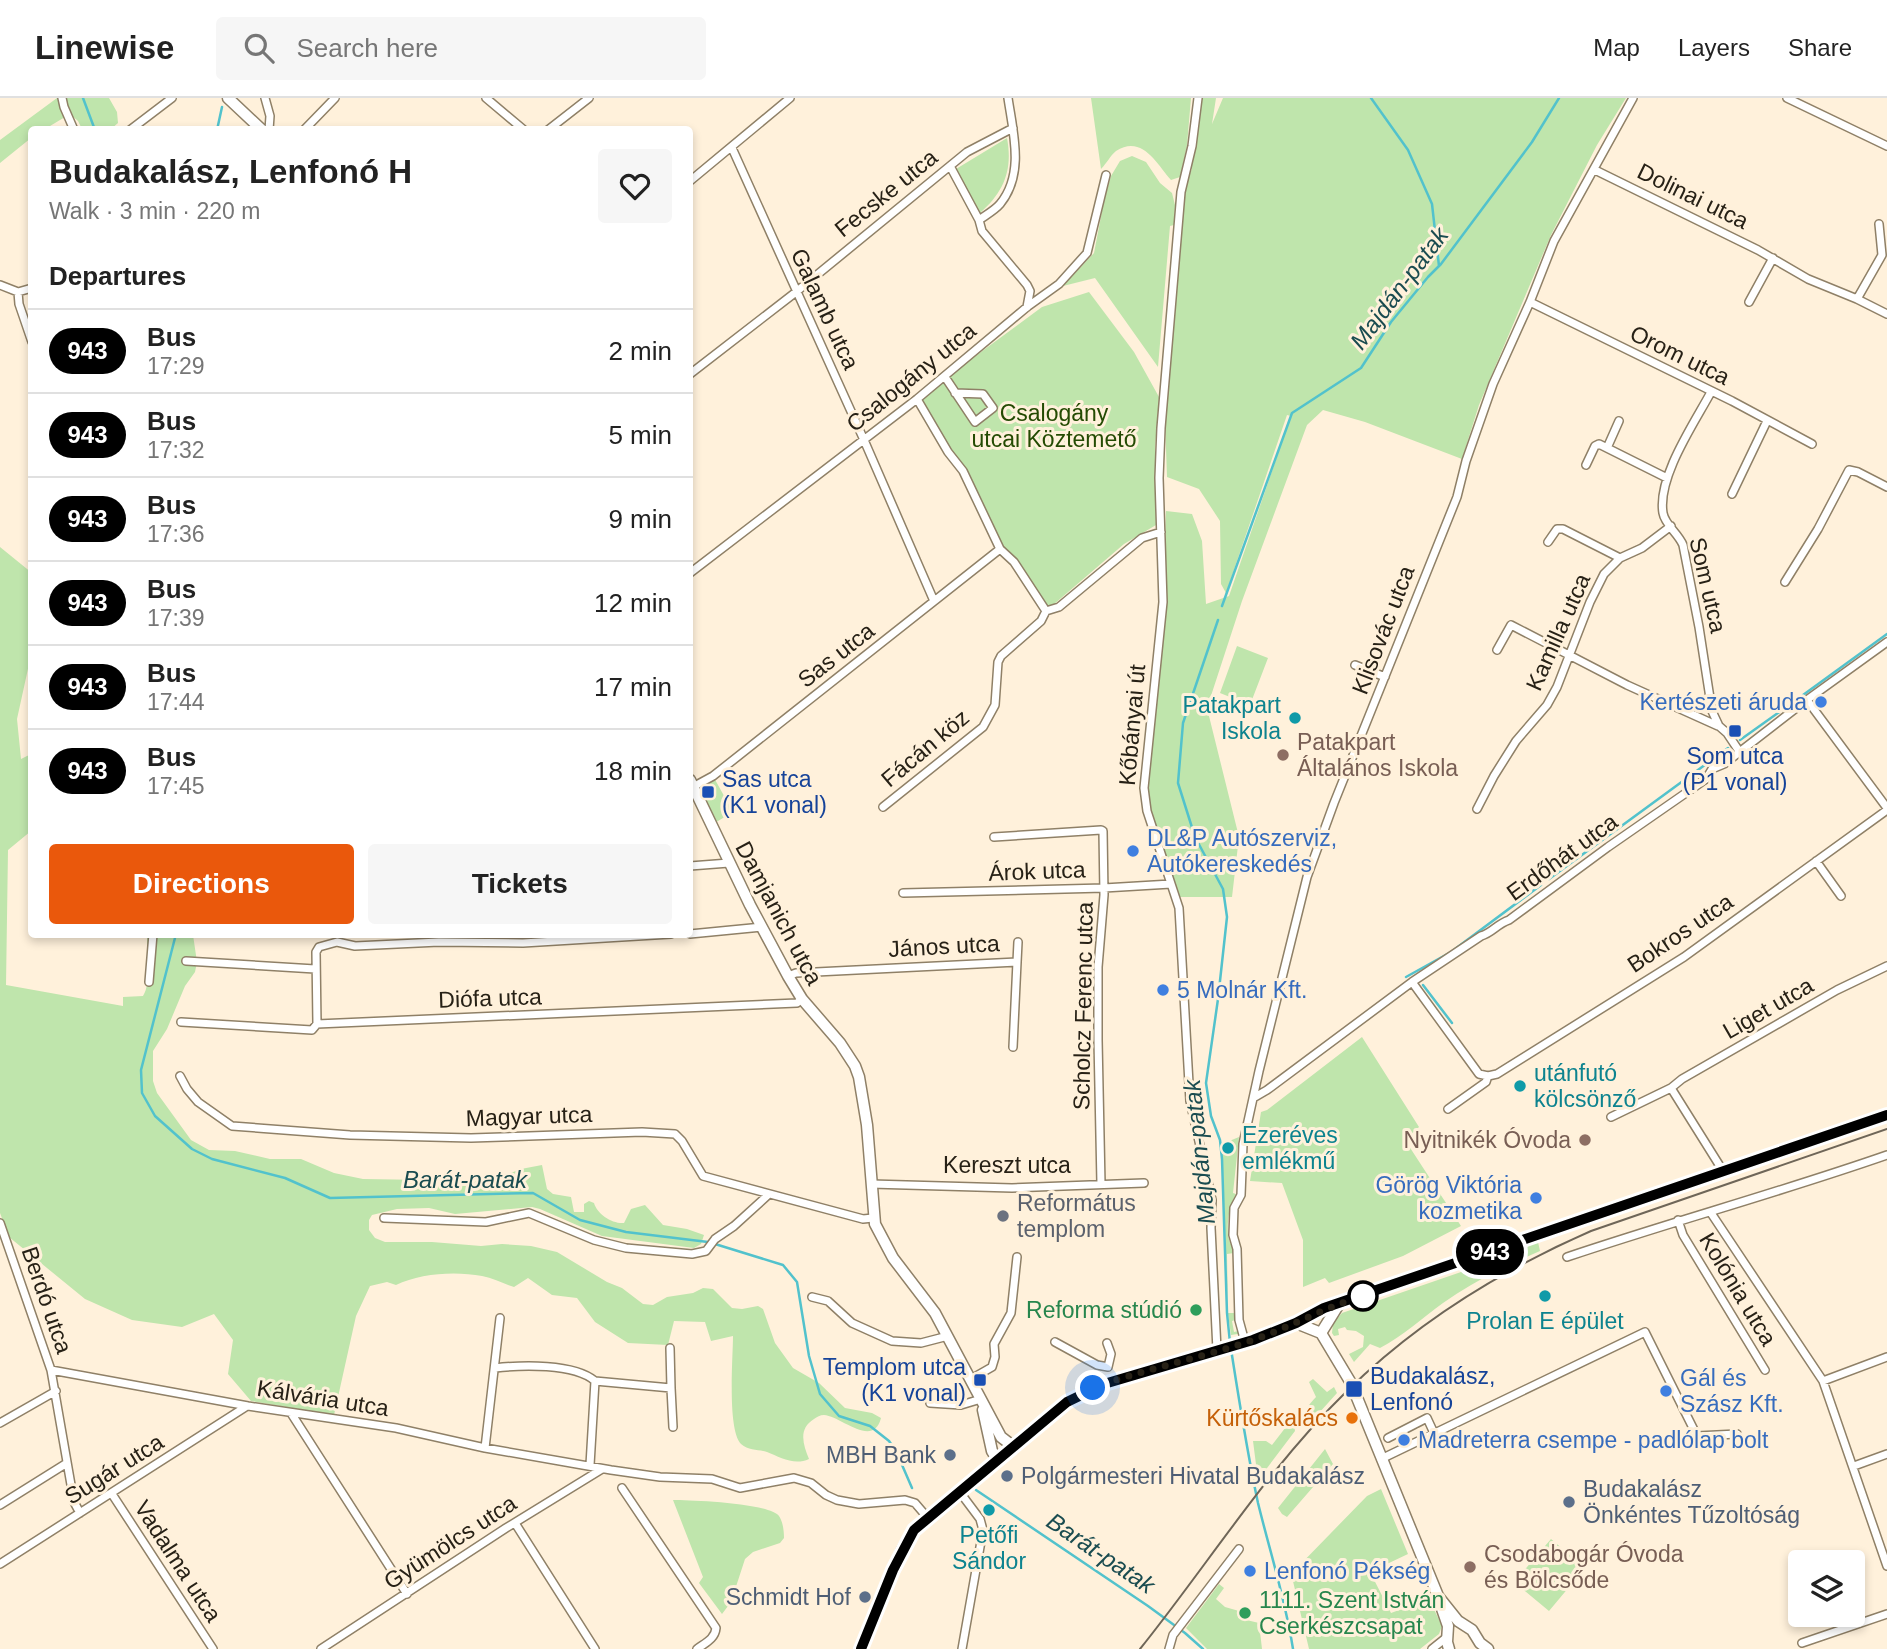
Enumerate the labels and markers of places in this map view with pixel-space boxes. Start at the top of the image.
place label: Kertészeti áruda [1640,689,1807,715]
place label: Patakpart Iskola [1183,692,1282,744]
marker: Kertészeti áruda [1813,694,1829,710]
marker: Patakpart Iskola [1287,710,1303,726]
marker: Som utca (P1 vonal) [1727,723,1743,739]
place label: Patakpart Általános Iskola [1297,729,1458,781]
place label: Som utca (P1 vonal) [1683,743,1787,795]
marker: Patakpart Általános Iskola [1275,747,1291,763]
place label: Sas utca (K1 vonal) [722,766,827,818]
marker: Sas utca (K1 vonal) [700,784,716,800]
place label: DL&P Autószerviz, Autókereskedés [1147,825,1337,877]
marker: DL&P Autószerviz, Autókereskedés [1125,843,1141,859]
place label: 5 Molnár Kft. [1177,977,1307,1003]
marker: 5 Molnár Kft. [1155,982,1171,998]
place label: utánfutó kölcsönző [1534,1060,1636,1112]
marker: utánfutó kölcsönző [1512,1078,1528,1094]
place label: Ezeréves emlékmű [1242,1122,1338,1174]
place label: Nyitnikék Óvoda [1404,1127,1571,1153]
marker: Nyitnikék Óvoda [1577,1132,1593,1148]
marker: Ezeréves emlékmű [1220,1140,1236,1156]
place label: Görög Viktória kozmetika [1375,1172,1522,1224]
place label: Református templom [1017,1190,1136,1242]
marker: Görög Viktória kozmetika [1528,1190,1544,1206]
marker: Református templom [995,1208,1011,1224]
unlabelled marker [1348,1281,1378,1311]
marker: Prolan E épület [1537,1288,1553,1304]
place label: Reforma stúdió [1026,1297,1182,1323]
marker: Reforma stúdió [1188,1302,1204,1318]
place label: Prolan E épület [1466,1308,1624,1334]
place label: Templom utca (K1 vonal) [823,1354,966,1406]
place label: Budakalász, Lenfonó [1370,1363,1495,1415]
place label: Gál és Szász Kft. [1680,1365,1784,1417]
marker: Templom utca (K1 vonal) [972,1372,988,1388]
marker: Budakalász, Lenfonó [1344,1379,1364,1399]
marker: Gál és Szász Kft. [1658,1383,1674,1399]
place label: Kürtőskalács [1206,1405,1338,1431]
marker: Kürtőskalács [1344,1410,1360,1426]
place label: Madreterra csempe - padlólap bolt [1418,1427,1769,1453]
marker: Madreterra csempe - padlólap bolt [1396,1432,1412,1448]
place label: MBH Bank [826,1442,936,1468]
marker: MBH Bank [942,1447,958,1463]
place label: Polgármesteri Hivatal Budakalász [1021,1463,1365,1489]
marker: Polgármesteri Hivatal Budakalász [999,1468,1015,1484]
place label: Budakalász Önkéntes Tűzoltóság [1583,1476,1800,1528]
marker: Budakalász Önkéntes Tűzoltóság [1561,1494,1577,1510]
marker: Petőfi Sándor [981,1502,997,1518]
place label: Petőfi Sándor [952,1522,1026,1574]
place label: Csodabogár Óvoda és Bölcsőde [1484,1541,1684,1593]
place label: Lenfonó Pékség [1264,1558,1430,1584]
marker: Csodabogár Óvoda és Bölcsőde [1462,1559,1478,1575]
marker: Lenfonó Pékség [1242,1563,1258,1579]
place label: Schmidt Hof [726,1584,852,1610]
place label: 1111. Szent István Cserkészcsapat [1259,1587,1444,1639]
marker: Schmidt Hof [857,1589,873,1605]
marker: 1111. Szent István Cserkészcsapat [1237,1605,1253,1621]

